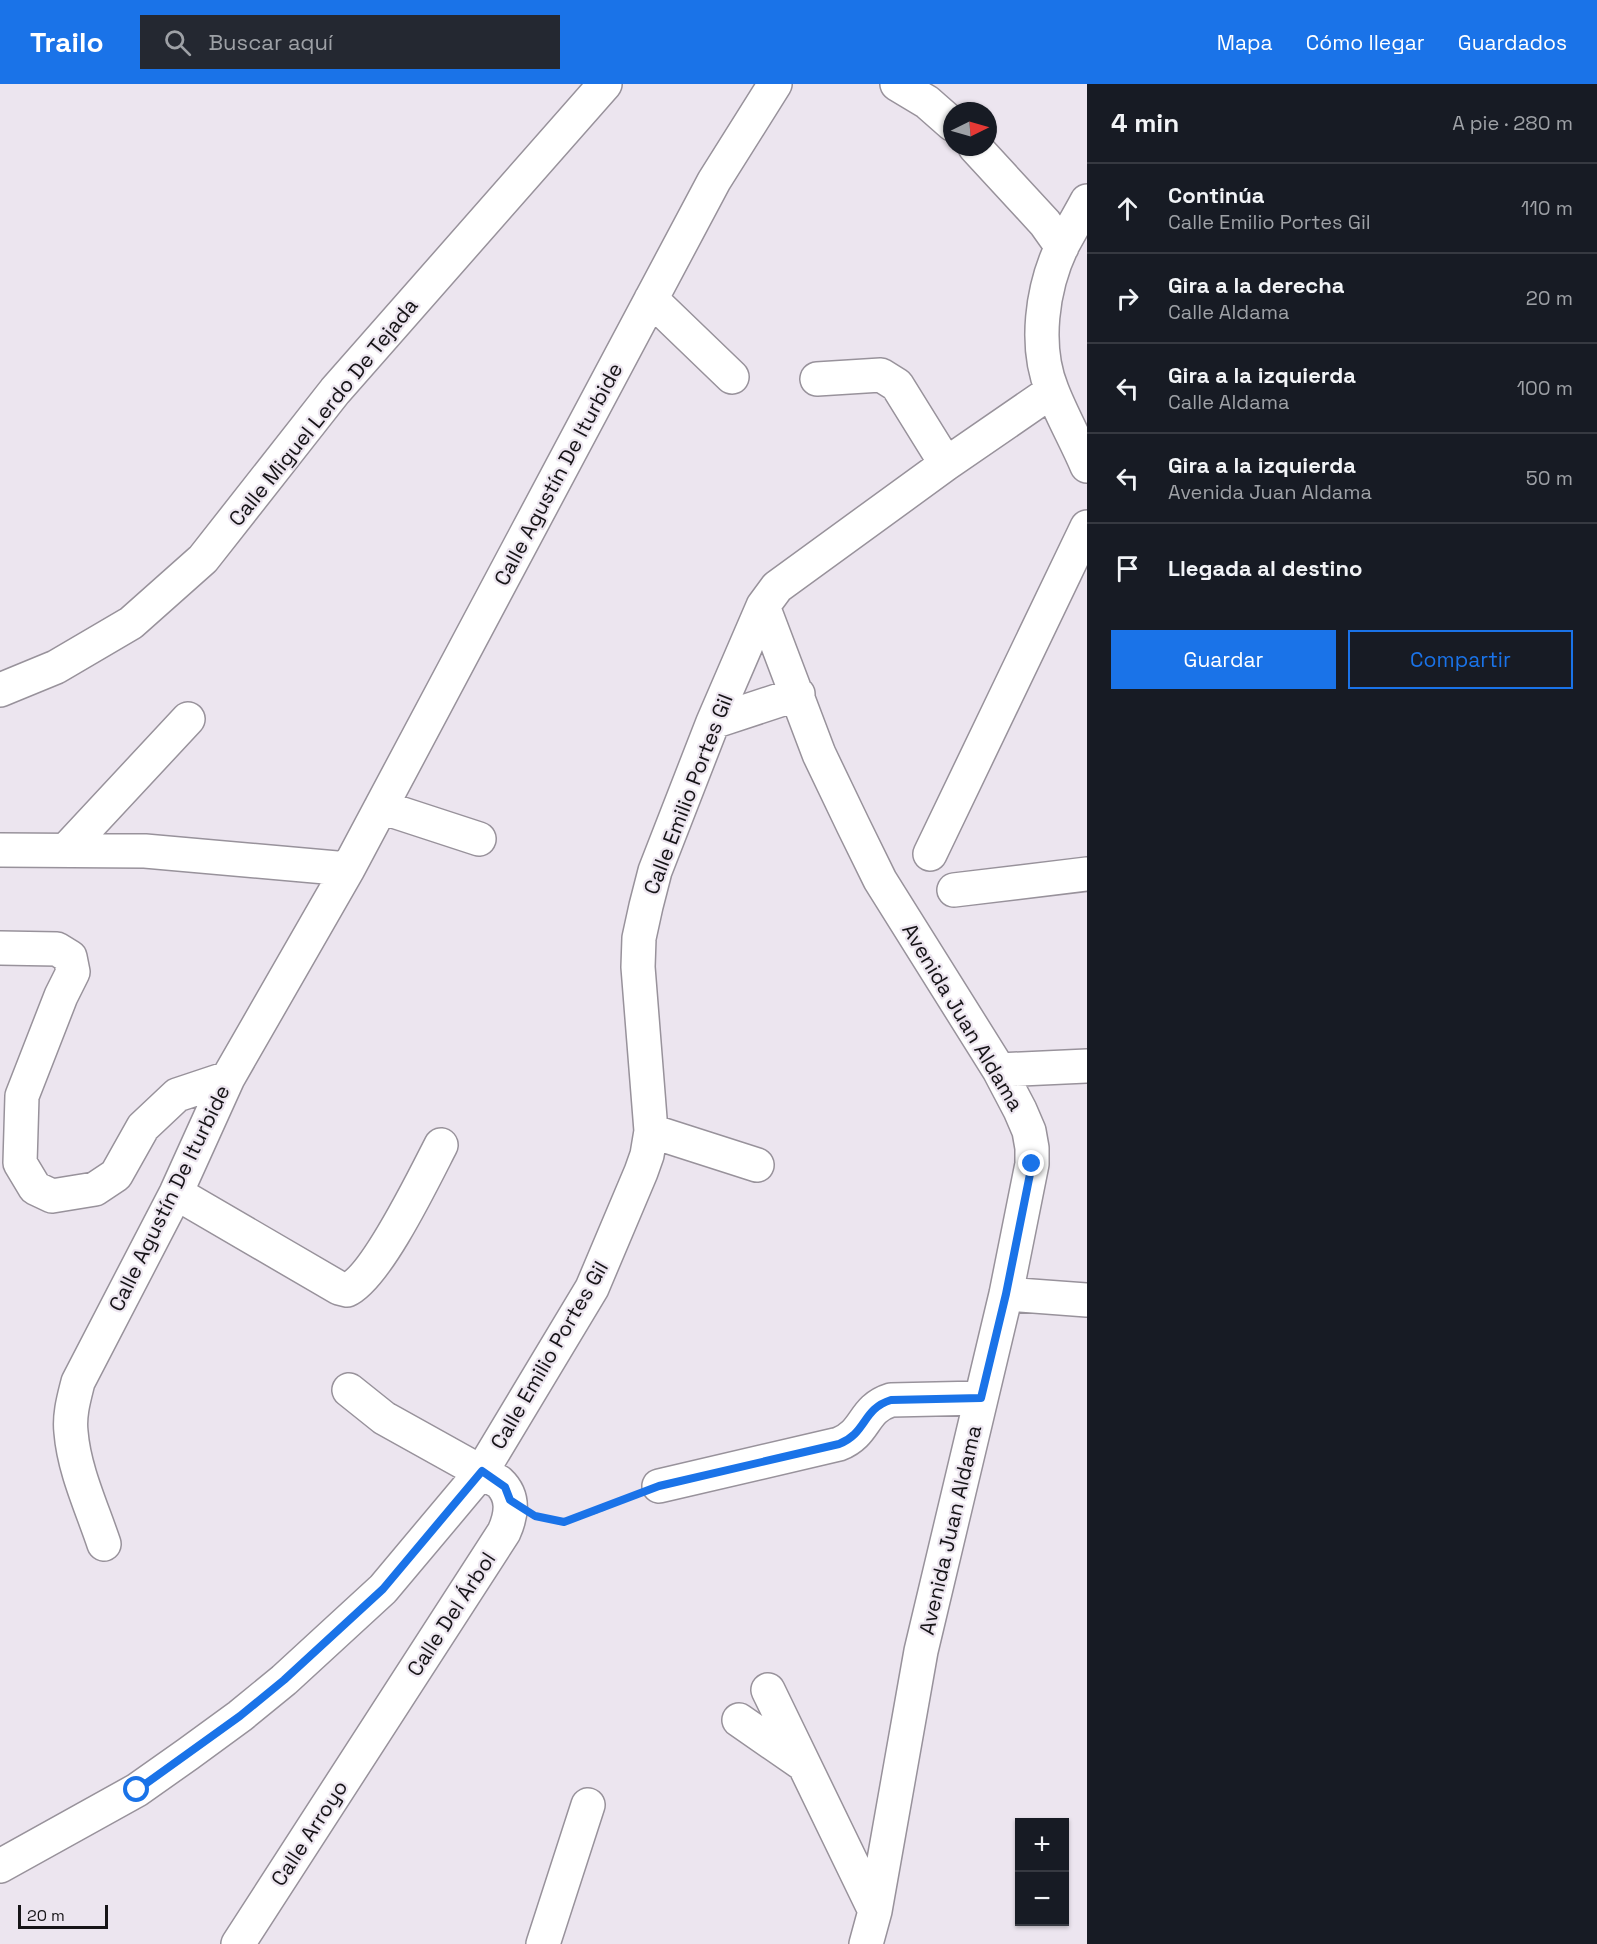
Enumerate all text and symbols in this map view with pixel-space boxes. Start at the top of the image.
search box [140,15,560,69]
text: Trailo [30,24,104,60]
icon: search [161,26,194,59]
text: Buscar aquí [209,28,333,56]
text: Mapa [1217,29,1273,56]
text: Cómo llegar [1306,29,1425,56]
text: Guardados [1458,29,1567,56]
north arrow [943,102,997,156]
text: 4 min [1111,106,1179,140]
text: A pie · 280 m [1452,110,1573,136]
text: Continúa [1168,181,1264,209]
icon: ahead [1111,192,1144,225]
text: 110 m [1521,195,1573,221]
text: Calle Emilio Portes Gil [1168,209,1371,235]
text: Gira a la derecha [1168,271,1345,299]
icon: right [1111,282,1144,315]
text: 20 m [1526,285,1573,311]
street label: Calle Miguel Lerdo De Tejada [223,292,423,532]
text: Calle Aldama [1168,299,1289,325]
street label: Calle Agustín De Iturbide [488,358,628,590]
text: Gira a la izquierda [1168,361,1356,389]
icon: left [1111,372,1144,405]
text: 100 m [1517,375,1573,401]
text: Calle Aldama [1168,389,1289,415]
text: Gira a la izquierda [1168,451,1356,479]
icon: left [1111,462,1144,495]
text: 50 m [1526,465,1573,491]
text: Avenida Juan Aldama [1168,479,1372,505]
icon: arrive [1111,552,1144,585]
text: Llegada al destino [1168,554,1362,582]
button: Guardar [1111,630,1336,689]
button: Compartir [1348,630,1573,689]
street label: Calle Emilio Portes Gil [637,690,739,898]
street label: Avenida Juan Aldama [896,918,1030,1116]
street label: Calle Agustín De Iturbide [102,1080,236,1316]
route end [1018,1150,1044,1176]
street label: Calle Emilio Portes Gil [484,1256,614,1454]
street label: Avenida Juan Aldama [913,1423,987,1637]
street label: Calle Del Árbol [401,1547,501,1681]
street label: Calle Arroyo [265,1775,353,1891]
route start [123,1776,149,1802]
map controls [1015,1818,1069,1926]
button: + [1015,1818,1069,1872]
button: − [1015,1872,1069,1926]
scale bar [18,1902,108,1930]
text: 20 m [27,1905,65,1926]

